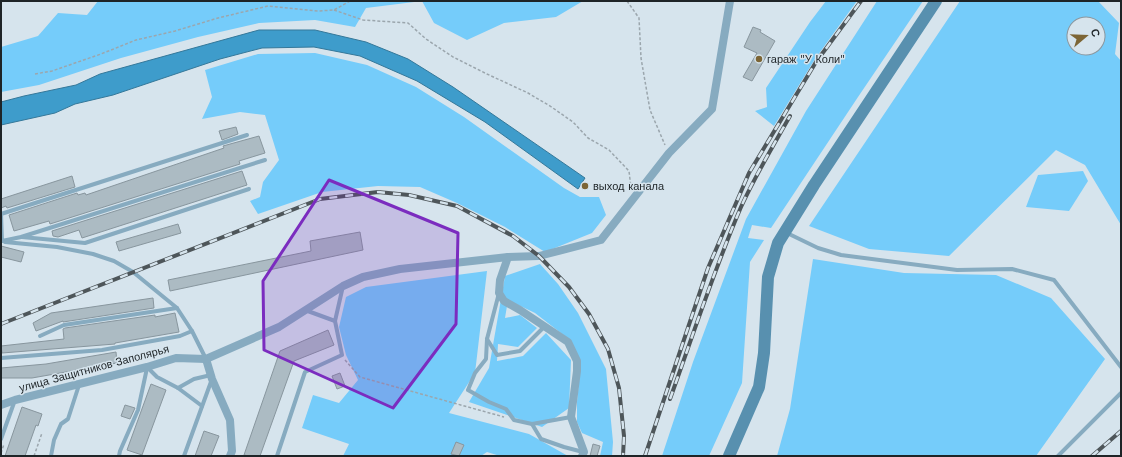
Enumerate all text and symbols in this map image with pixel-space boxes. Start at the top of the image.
north arrow [1066,16,1106,56]
text: С [1088,27,1102,39]
place label: гараж "У Коли" [767,53,845,66]
marker: гараж "У Коли" [754,54,764,64]
place label: выход канала [593,180,665,193]
marker: выход канала [580,181,590,191]
street label: улица Защитников Заполярья [18,342,171,395]

